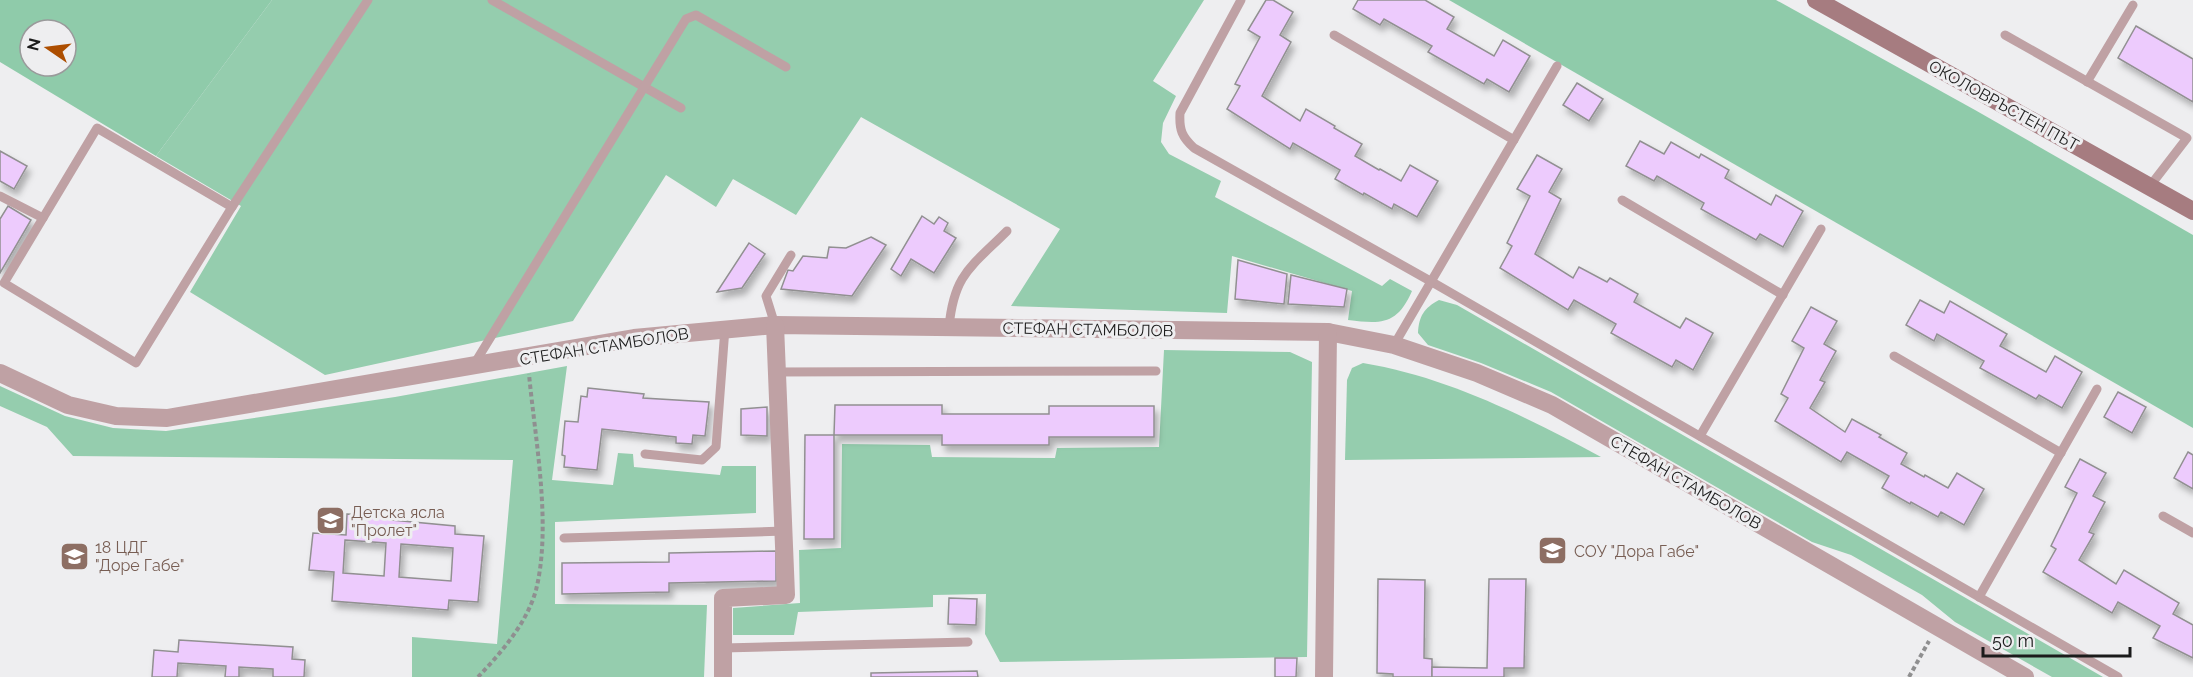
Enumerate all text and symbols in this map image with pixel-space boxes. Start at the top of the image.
north arrow [18,18,78,78]
text: N [23,36,45,53]
street label: ОКОЛОВРЪСТЕН ПЪТ [1925,56,2082,155]
street label: СТЕФАН СТАМБОЛОВ [1003,319,1173,340]
street label: СТЕФАН СТАМБОЛОВ [518,324,690,369]
street label: СТЕФАН СТАМБОЛОВ [1607,432,1764,533]
place label: Детска ясла "Пролет" [351,503,445,540]
school or university icon: Детска ясла "Пролет" [314,505,346,537]
school or university icon: СОУ "Дора Габе" [1537,535,1569,567]
place label: 18 ЦДГ "Доре Габе" [95,538,184,575]
school or university icon: 18 ЦДГ "Доре Габе" [58,540,90,572]
place label: СОУ "Дора Габе" [1574,542,1699,561]
scale bar [1983,620,2130,658]
text: 50 m [1992,630,2034,651]

